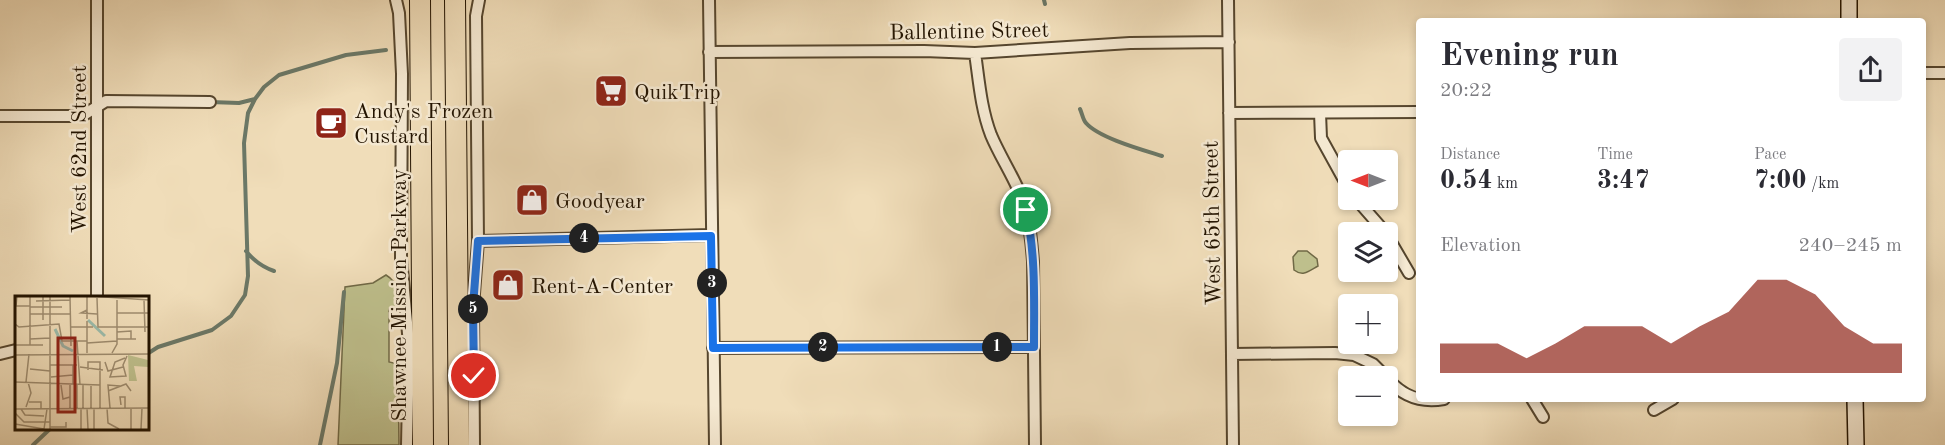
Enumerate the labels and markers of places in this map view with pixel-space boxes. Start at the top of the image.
supermarket icon: QuikTrip [593,73,629,109]
place label: QuikTrip [634,82,721,104]
place label: Andy's Frozen Custard [354,101,493,148]
cafe icon: Andy's Frozen Custard [313,105,349,141]
shop icon: Goodyear [514,182,550,218]
pin [1000,184,1051,235]
place label: Goodyear [555,191,645,213]
pin: 4 [569,223,599,253]
shop icon: Rent-A-Center [490,267,526,303]
pin: 3 [697,268,727,298]
place label: Rent-A-Center [531,276,673,298]
pin: 5 [458,294,488,324]
pin: 2 [808,332,838,362]
pin: 1 [982,332,1012,362]
pin [448,350,499,401]

